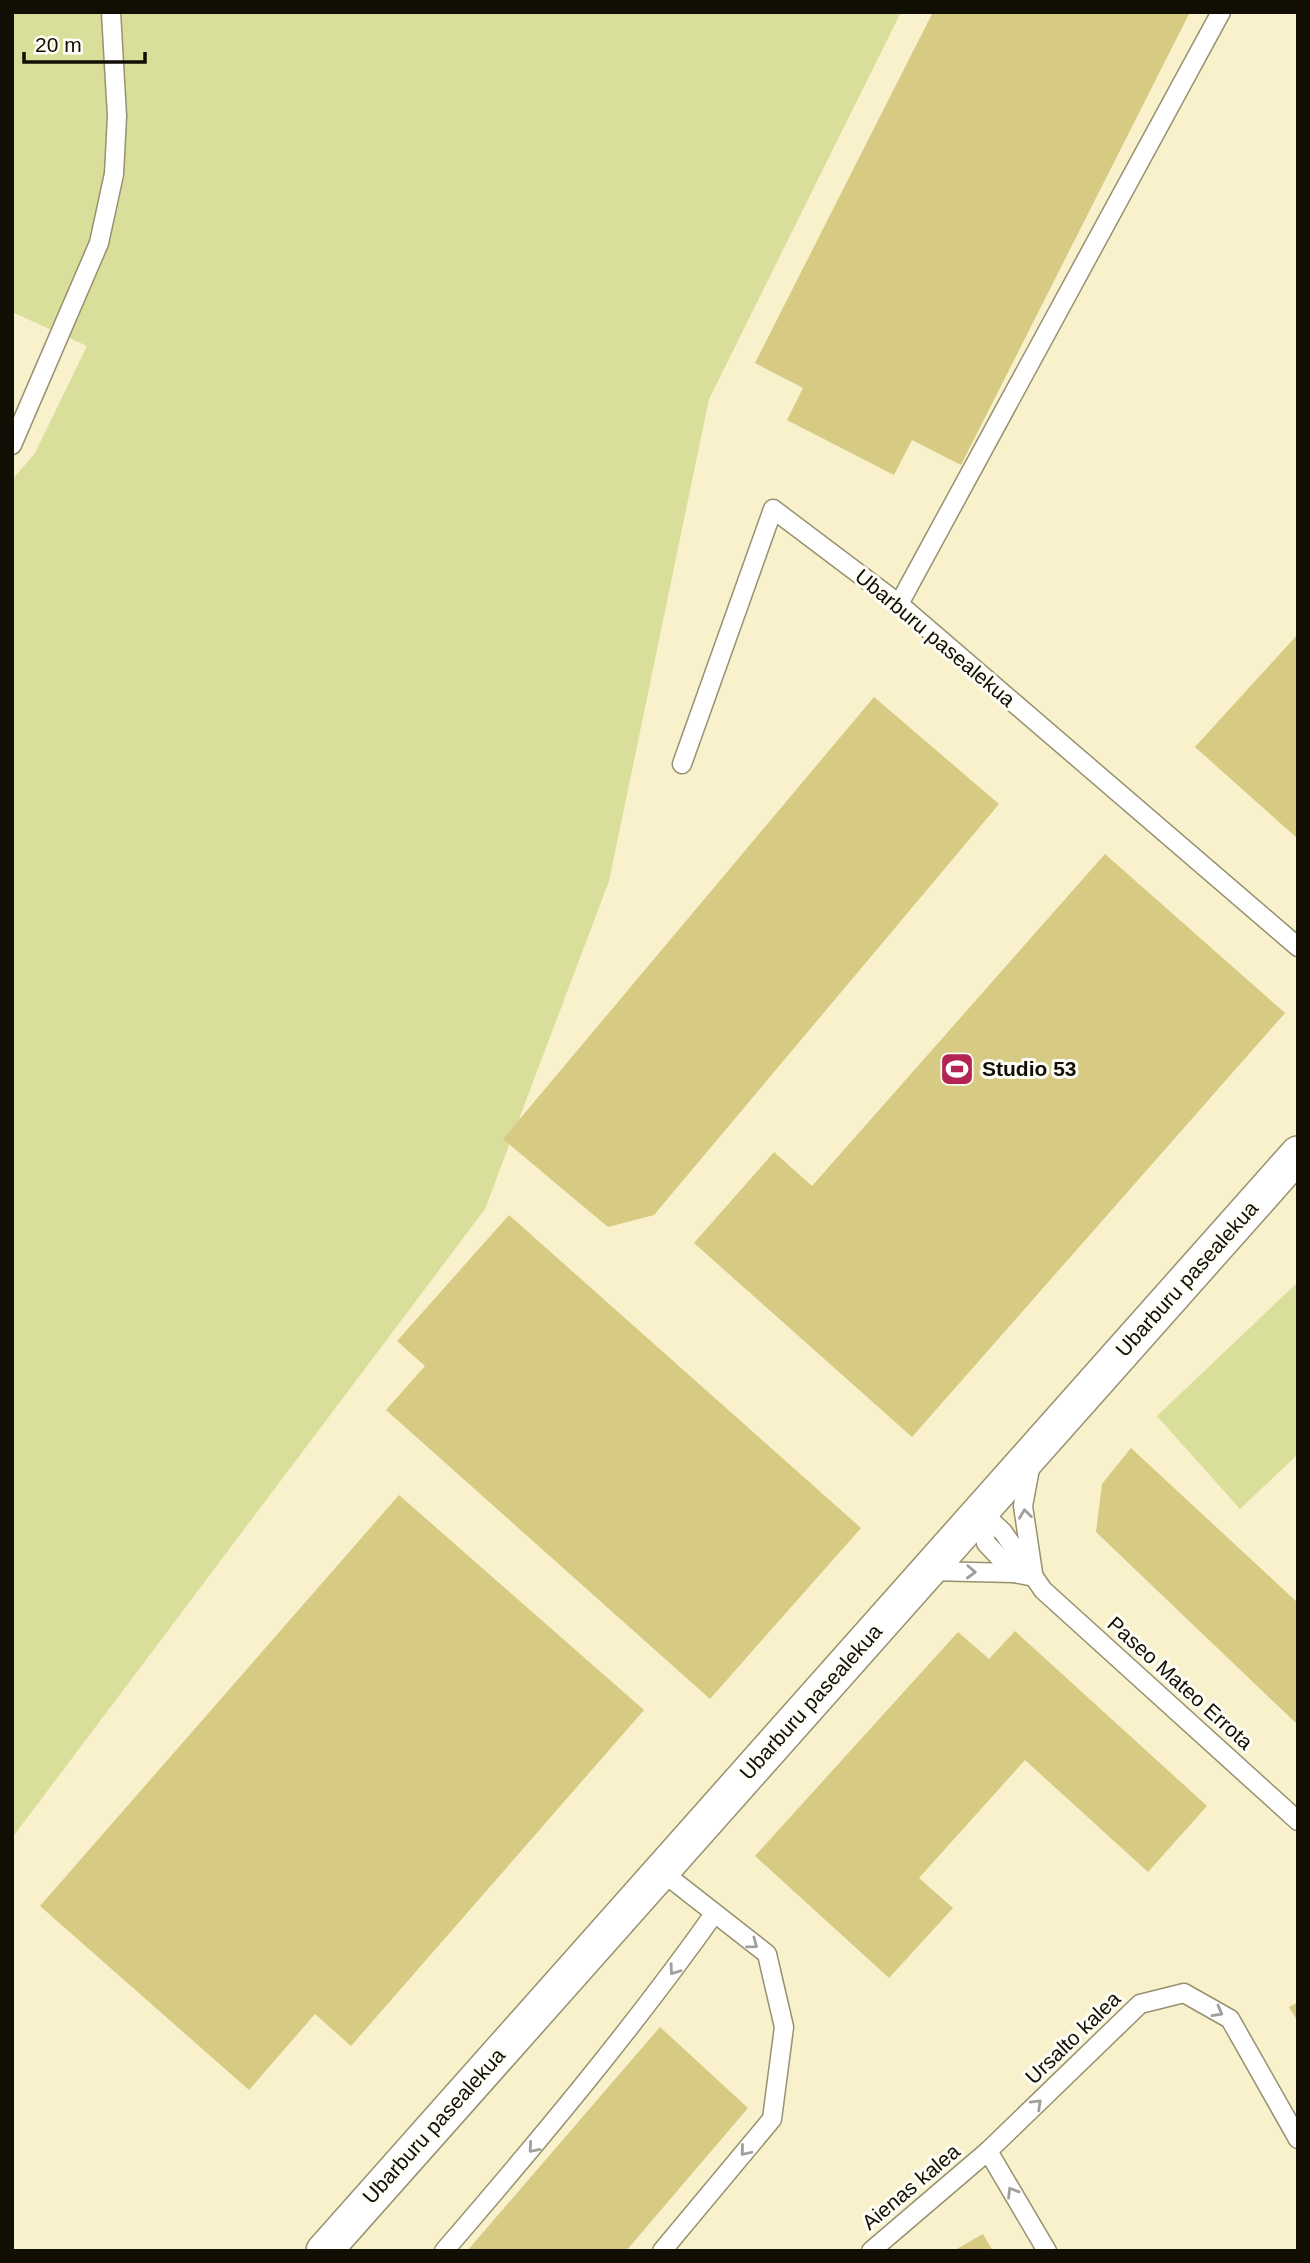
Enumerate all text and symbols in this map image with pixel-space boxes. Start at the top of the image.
scale bar [24,21,145,65]
text: 20 m [35,33,82,56]
street label: Ubarburu pasealekua [851,564,1020,711]
sports icon: Studio 53 [938,1050,976,1088]
place label: Studio 53 [982,1057,1077,1080]
street label: Ubarburu pasealekua [1111,1196,1263,1361]
one-way arrow [1018,1509,1033,1520]
one-way arrow [966,1564,977,1579]
street label: Paseo Mateo Errota [1103,1612,1258,1754]
street label: Ubarburu pasealekua [735,1619,887,1784]
one-way arrow [745,1935,758,1948]
one-way arrow [670,1962,682,1975]
street label: Ursalto kalea [1021,1987,1125,2088]
one-way arrow [1211,2004,1223,2017]
street label: Ubarburu pasealekua [358,2043,510,2208]
one-way arrow [1029,2099,1042,2112]
street label: Aienas kalea [857,2139,964,2234]
one-way arrow [529,2140,541,2153]
one-way arrow [741,2144,754,2156]
one-way arrow [1008,2187,1021,2200]

